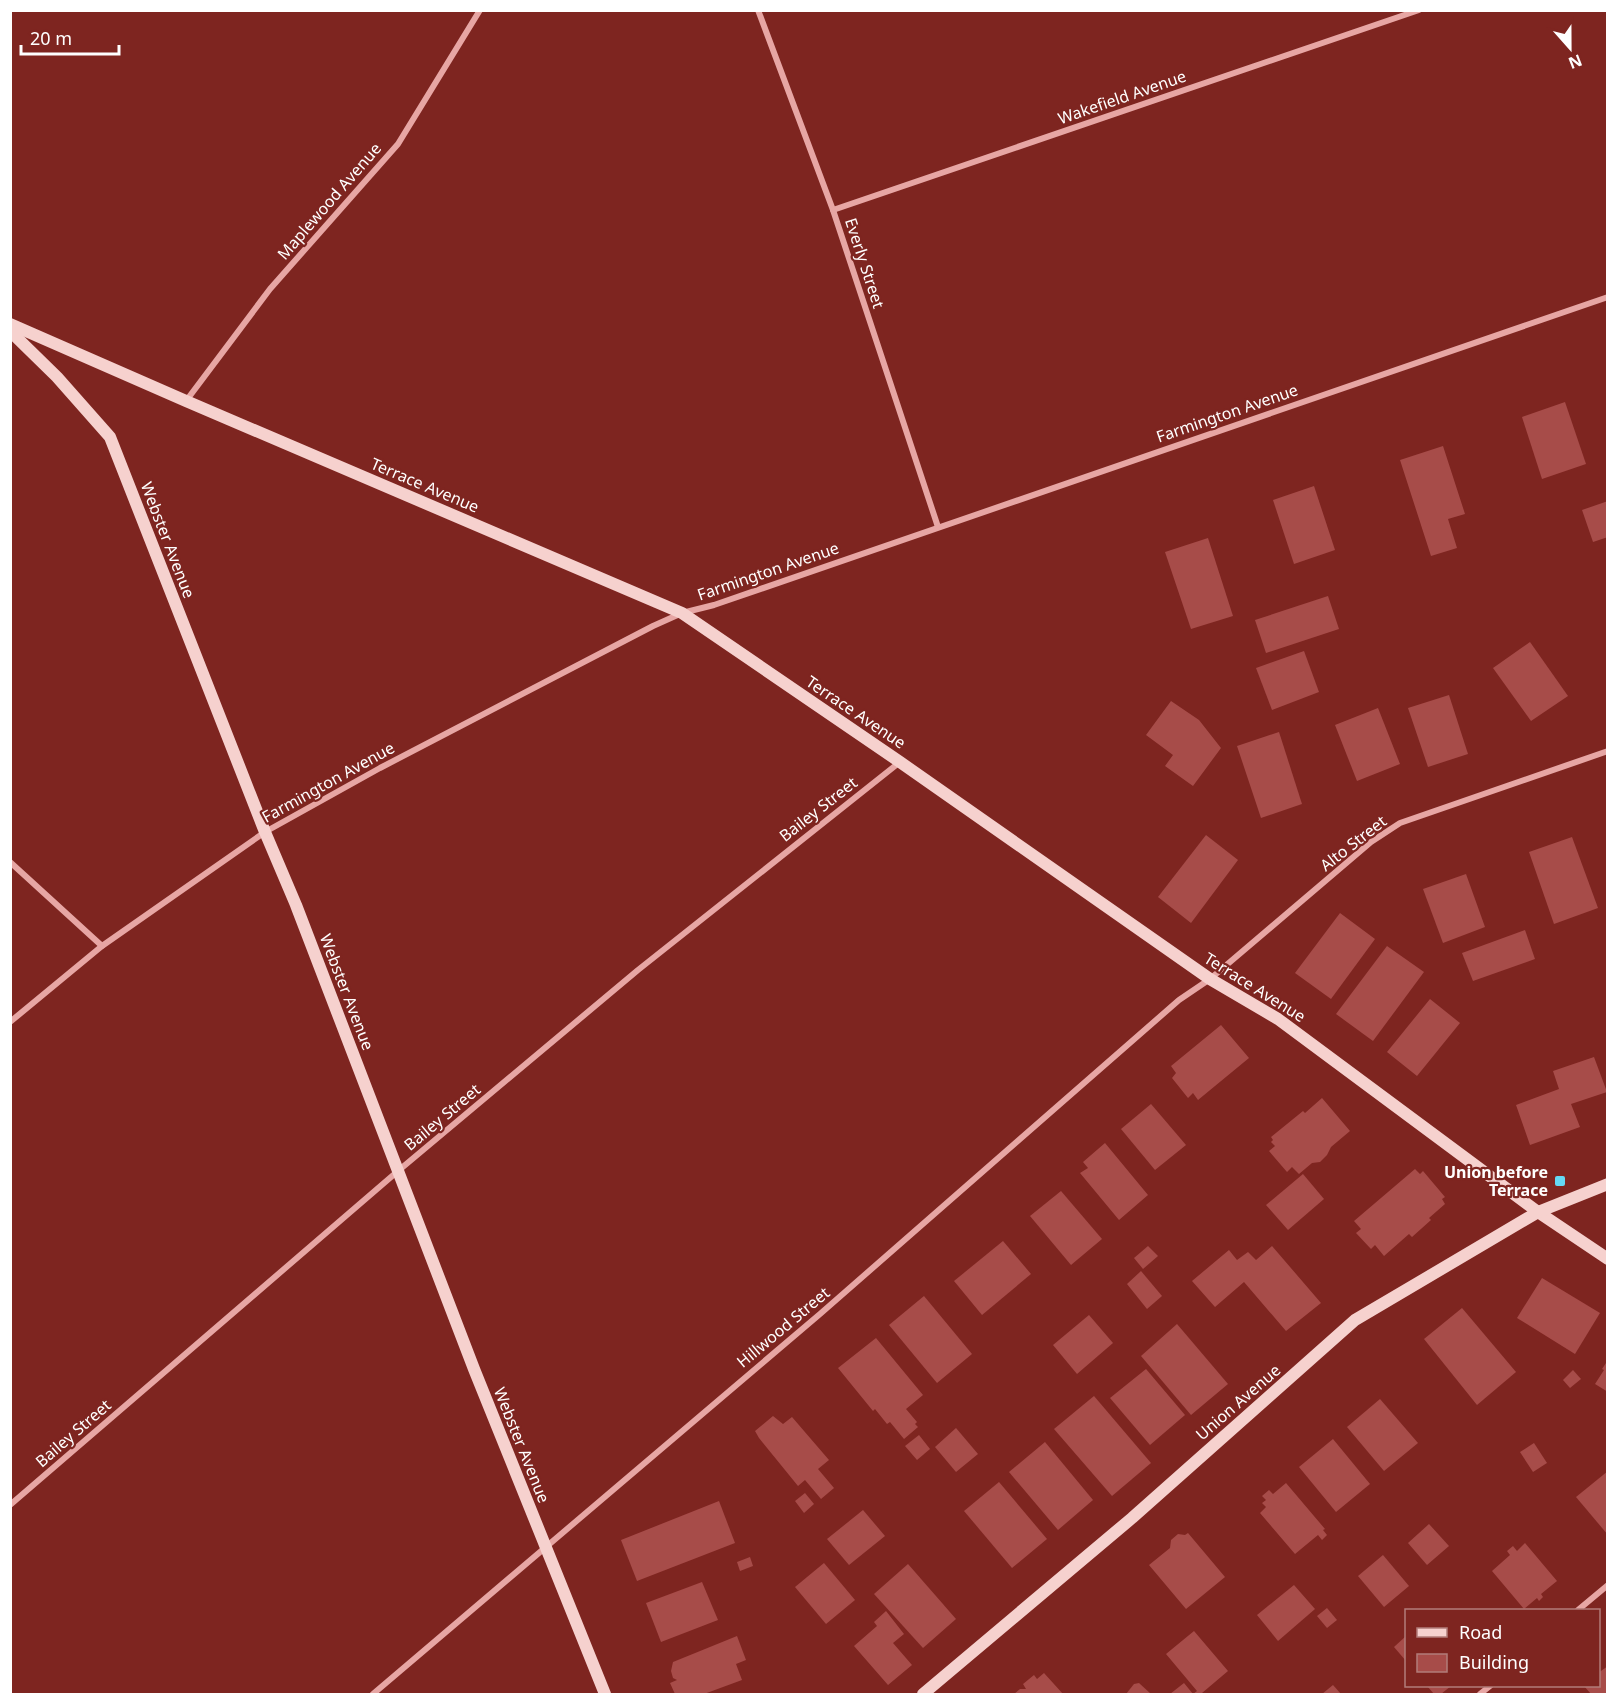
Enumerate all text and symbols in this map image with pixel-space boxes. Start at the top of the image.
scale bar [21,18,118,56]
north arrow [1540,18,1600,78]
text: 20 m [30,26,72,50]
text: N [1565,49,1585,75]
street label: Wakefield Avenue [1055,65,1189,129]
street label: Maplewood Avenue [272,138,386,264]
street label: Everly Street [840,215,890,311]
street label: Farmington Avenue [1153,378,1301,448]
street label: Terrace Avenue [367,452,483,518]
street label: Webster Avenue [136,479,200,601]
street label: Farmington Avenue [694,536,842,606]
street label: Terrace Avenue [802,671,910,753]
street label: Farmington Avenue [258,736,398,828]
street label: Bailey Street [774,771,862,846]
street label: Alto Street [1315,810,1391,876]
street label: Webster Avenue [315,931,379,1053]
street label: Terrace Avenue [1200,947,1310,1027]
street label: Bailey Street [399,1078,485,1155]
place label: Union before Terrace [1444,1161,1548,1201]
marker: Union before Terrace [1553,1174,1567,1188]
street label: Hillwood Street [732,1282,834,1372]
street label: Union Avenue [1191,1359,1285,1445]
street label: Webster Avenue [489,1384,555,1506]
street label: Bailey Street [31,1394,116,1472]
legend [1405,1609,1600,1687]
text: Road [1459,1620,1502,1644]
text: Building [1459,1650,1529,1674]

